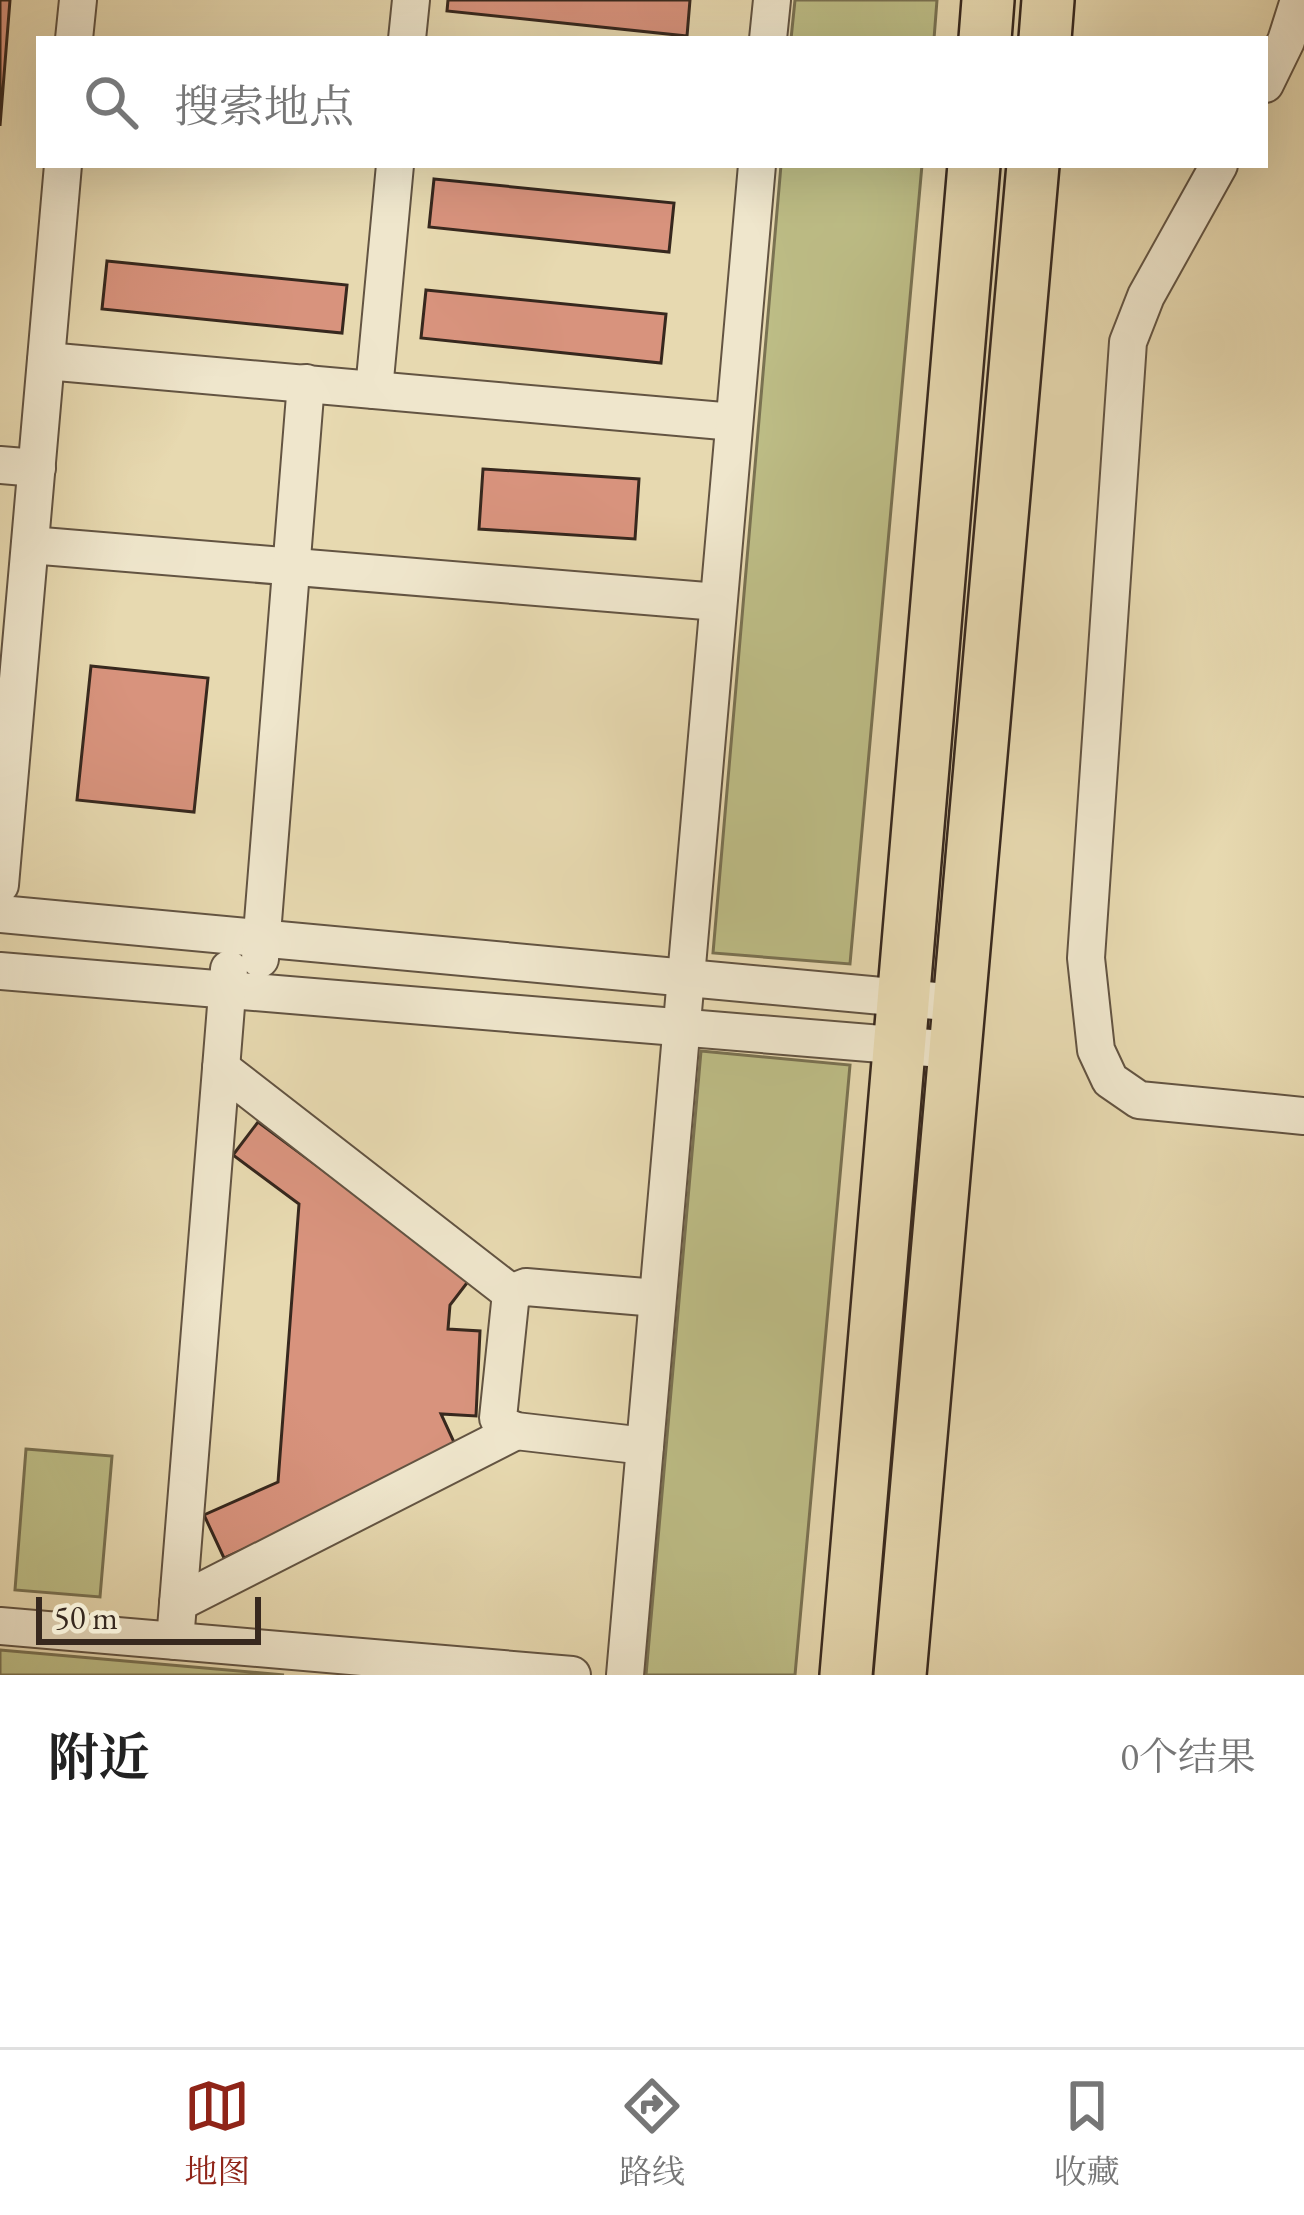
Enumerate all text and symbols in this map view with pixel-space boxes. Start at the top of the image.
search box [36,36,1268,168]
icon: search [78,69,144,135]
text: 搜索地点 [174,77,354,135]
scale bar [36,1591,261,1644]
text: 50 m [54,1596,118,1639]
text: 附近 [48,1724,150,1790]
text: 0个结果 [1120,1731,1256,1782]
tab: 地图 [184,2073,250,2193]
tab: 路线 [619,2073,685,2193]
tab: 收藏 [1054,2073,1120,2193]

